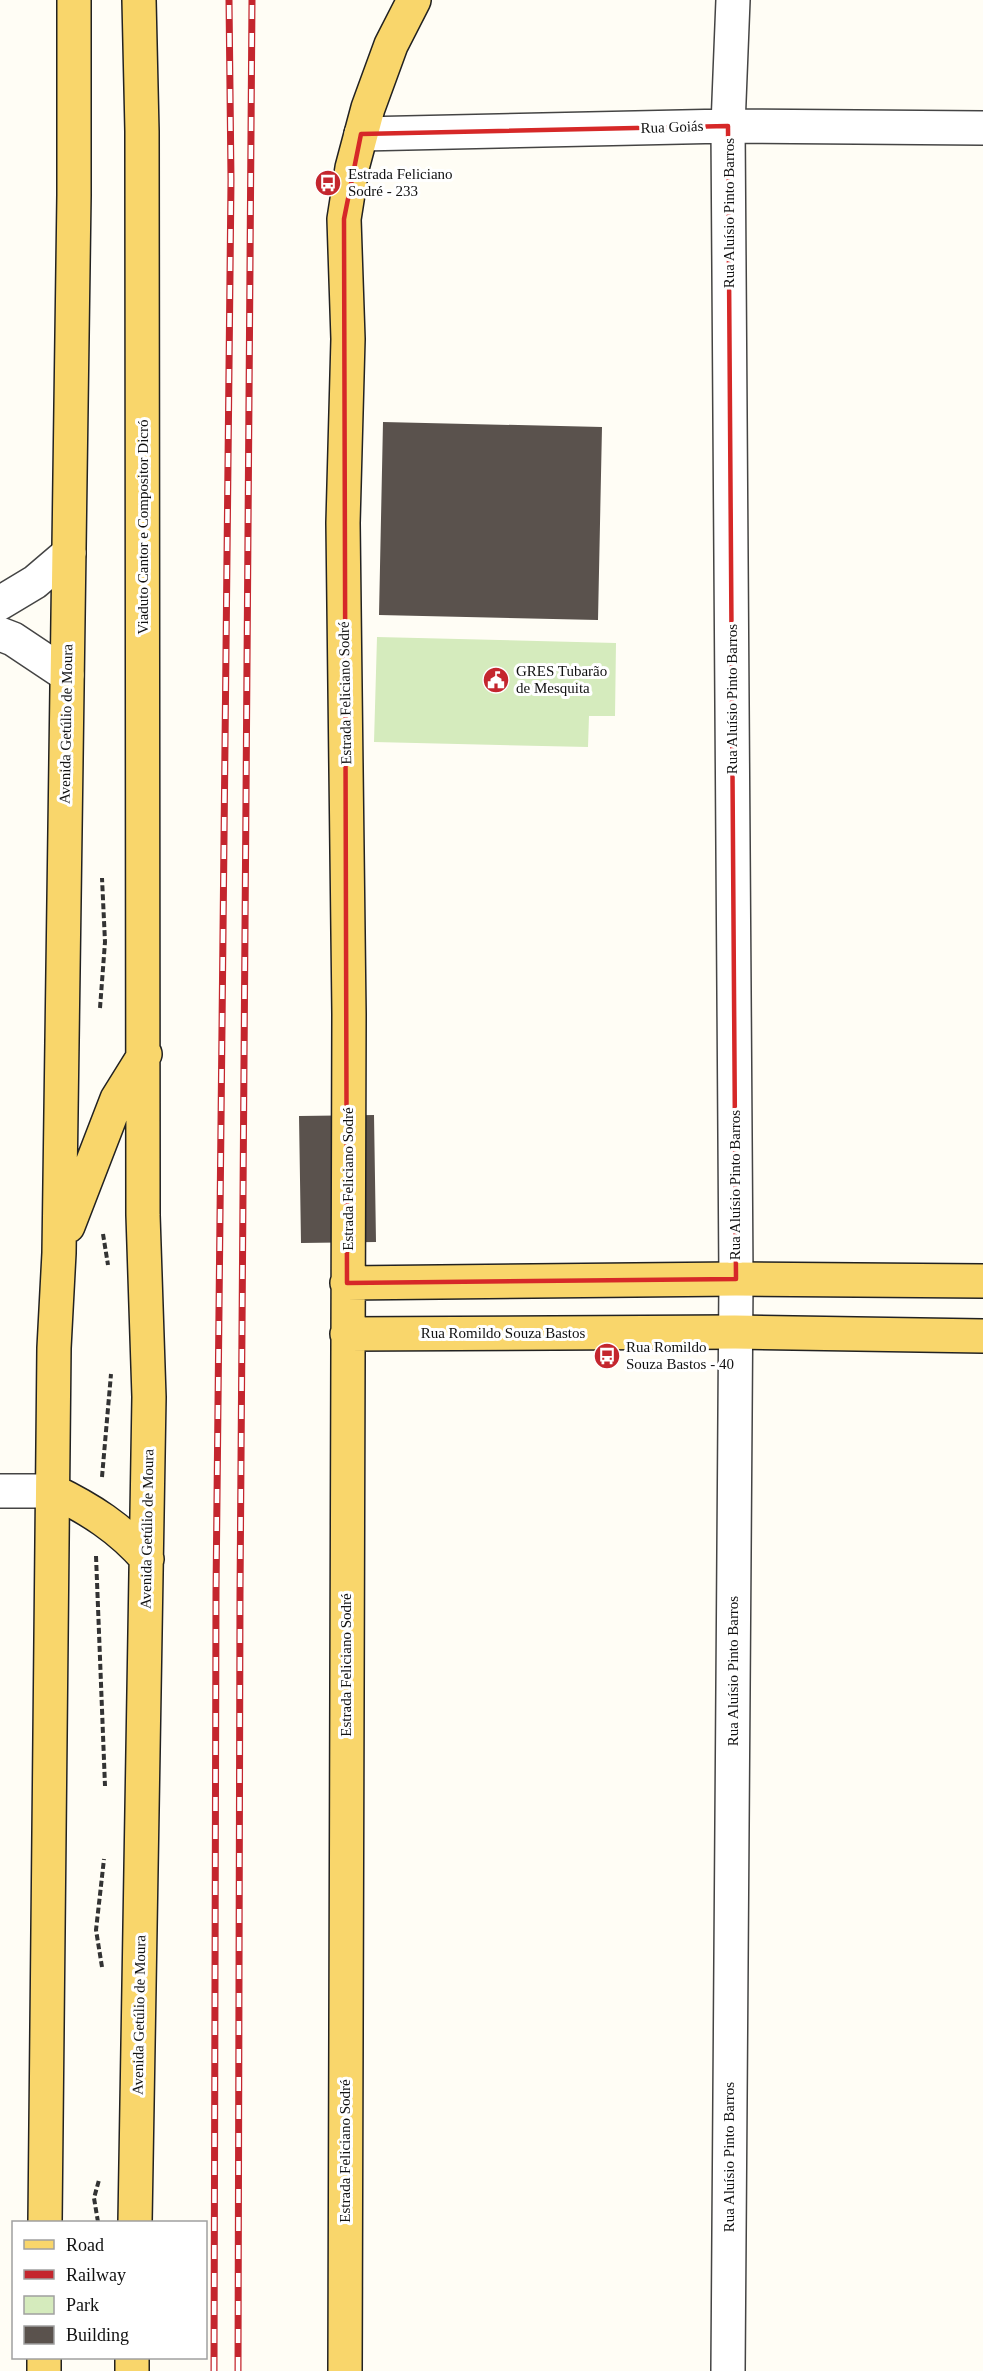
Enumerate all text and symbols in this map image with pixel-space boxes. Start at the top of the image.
street label: Rua Goiás [640,118,704,136]
street label: Rua Aluísio Pinto Barros [721,138,737,288]
place label: Estrada Feliciano Sodré - 233 [348,166,453,199]
bus stop icon: Estrada Feliciano Sodré - 233 [313,168,343,198]
street label: Viaduto Cantor e Compositor Dicró [135,420,151,634]
street label: Estrada Feliciano Sodré [336,621,354,765]
street label: Rua Aluísio Pinto Barros [724,624,740,774]
street label: Avenida Getúlio de Moura [57,643,75,804]
place label: GRES Tubarão de Mesquita [516,663,607,696]
public building icon: GRES Tubarão de Mesquita [481,665,511,695]
street label: Estrada Feliciano Sodré [340,1107,356,1251]
street label: Rua Aluísio Pinto Barros [727,1110,743,1260]
street label: Rua Romildo Souza Bastos [421,1325,585,1341]
place label: Rua Romildo Souza Bastos - 40 [626,1339,734,1372]
bus stop icon: Rua Romildo Souza Bastos - 40 [592,1341,622,1371]
street label: Avenida Getúlio de Moura [138,1448,156,1609]
street label: Estrada Feliciano Sodré [338,1593,354,1737]
street label: Rua Aluísio Pinto Barros [725,1596,741,1746]
street label: Avenida Getúlio de Moura [130,1934,148,2095]
street label: Estrada Feliciano Sodré [337,2079,353,2223]
street label: Rua Aluísio Pinto Barros [721,2082,737,2232]
legend [12,2221,207,2359]
text: Road [66,2235,104,2255]
text: Railway [66,2265,126,2285]
text: Park [66,2295,99,2315]
text: Building [66,2325,129,2345]

